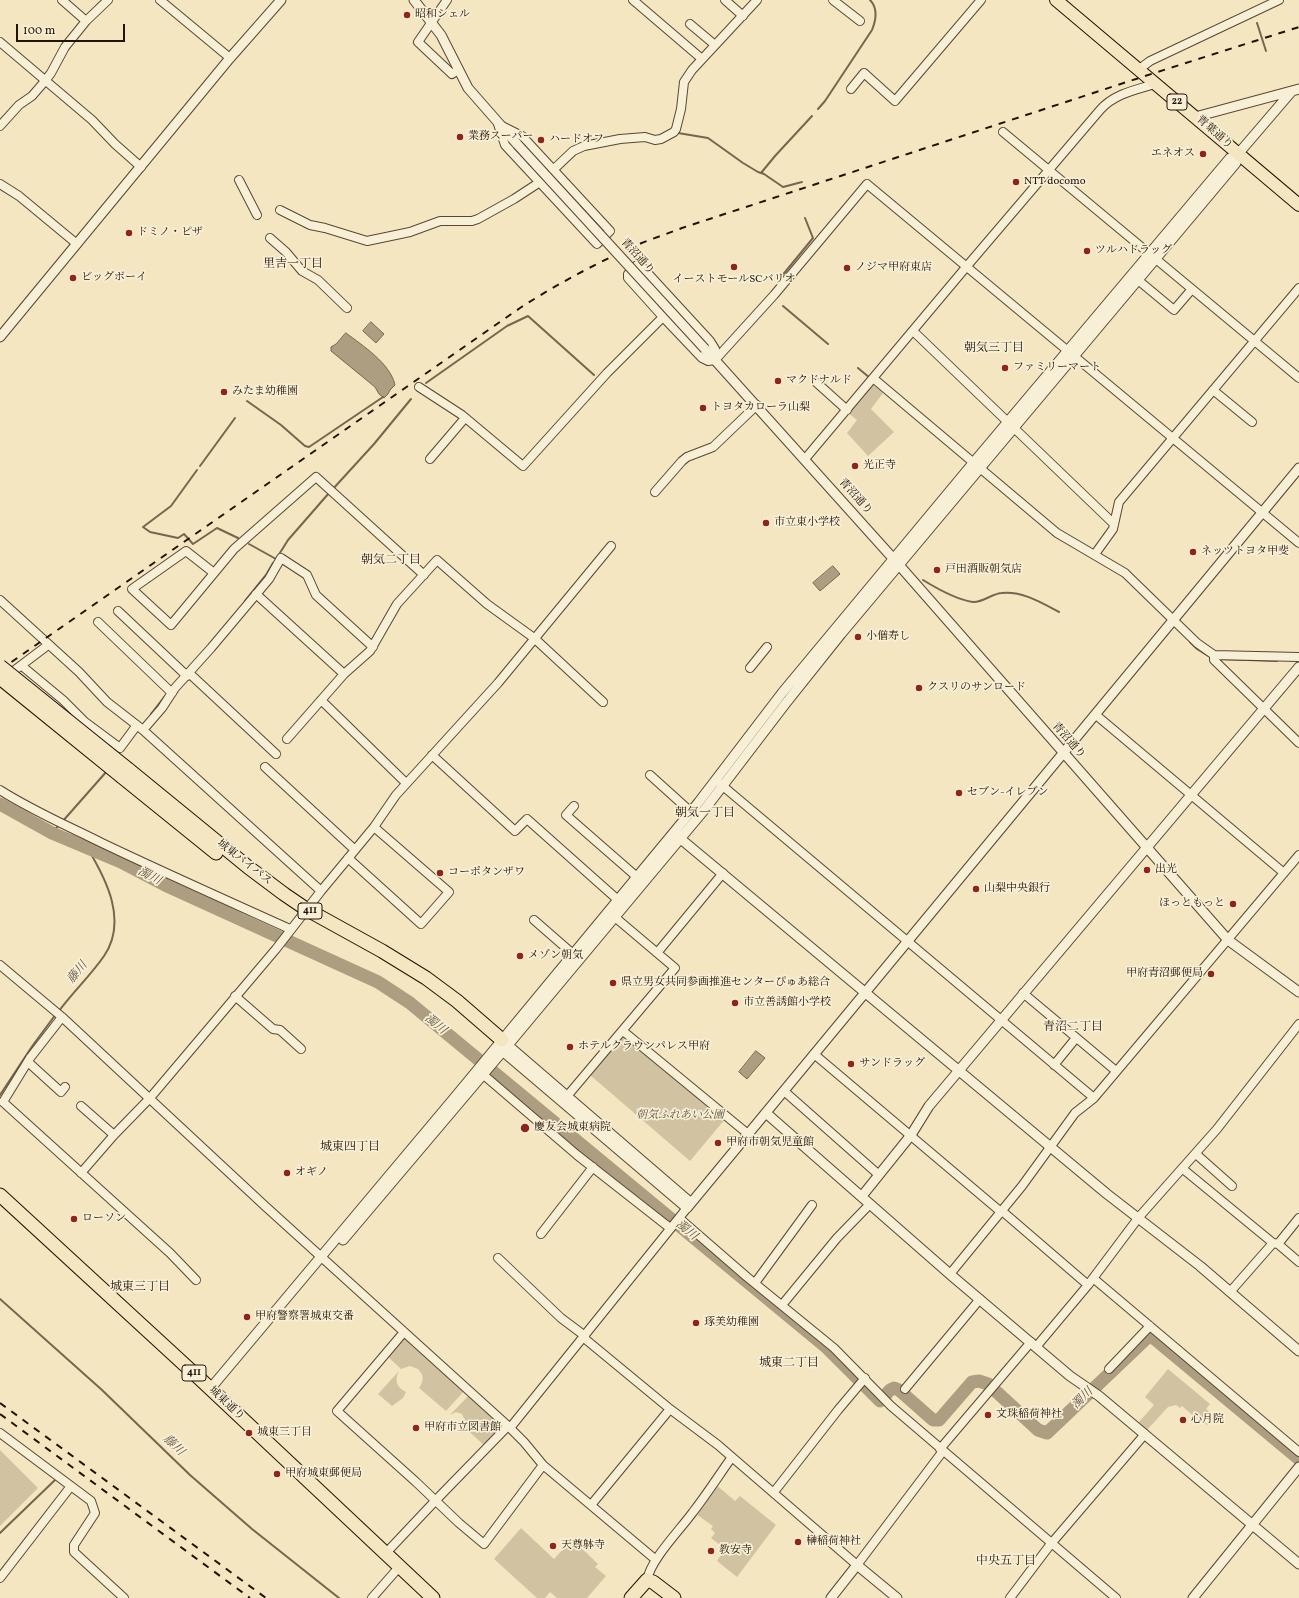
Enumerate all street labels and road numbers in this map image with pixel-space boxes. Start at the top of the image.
road number: 22 [1167,94,1187,110]
street label: 青葉通り [1193,114,1235,152]
street label: 青沼通り [617,236,657,278]
street label: 青沼通り [835,476,875,518]
street label: 青沼通り [1049,720,1087,762]
street label: 城東バイパス [214,837,274,889]
road number: 411 [298,903,322,919]
road number: 411 [182,1365,206,1381]
street label: 城東通り [205,1384,247,1424]

